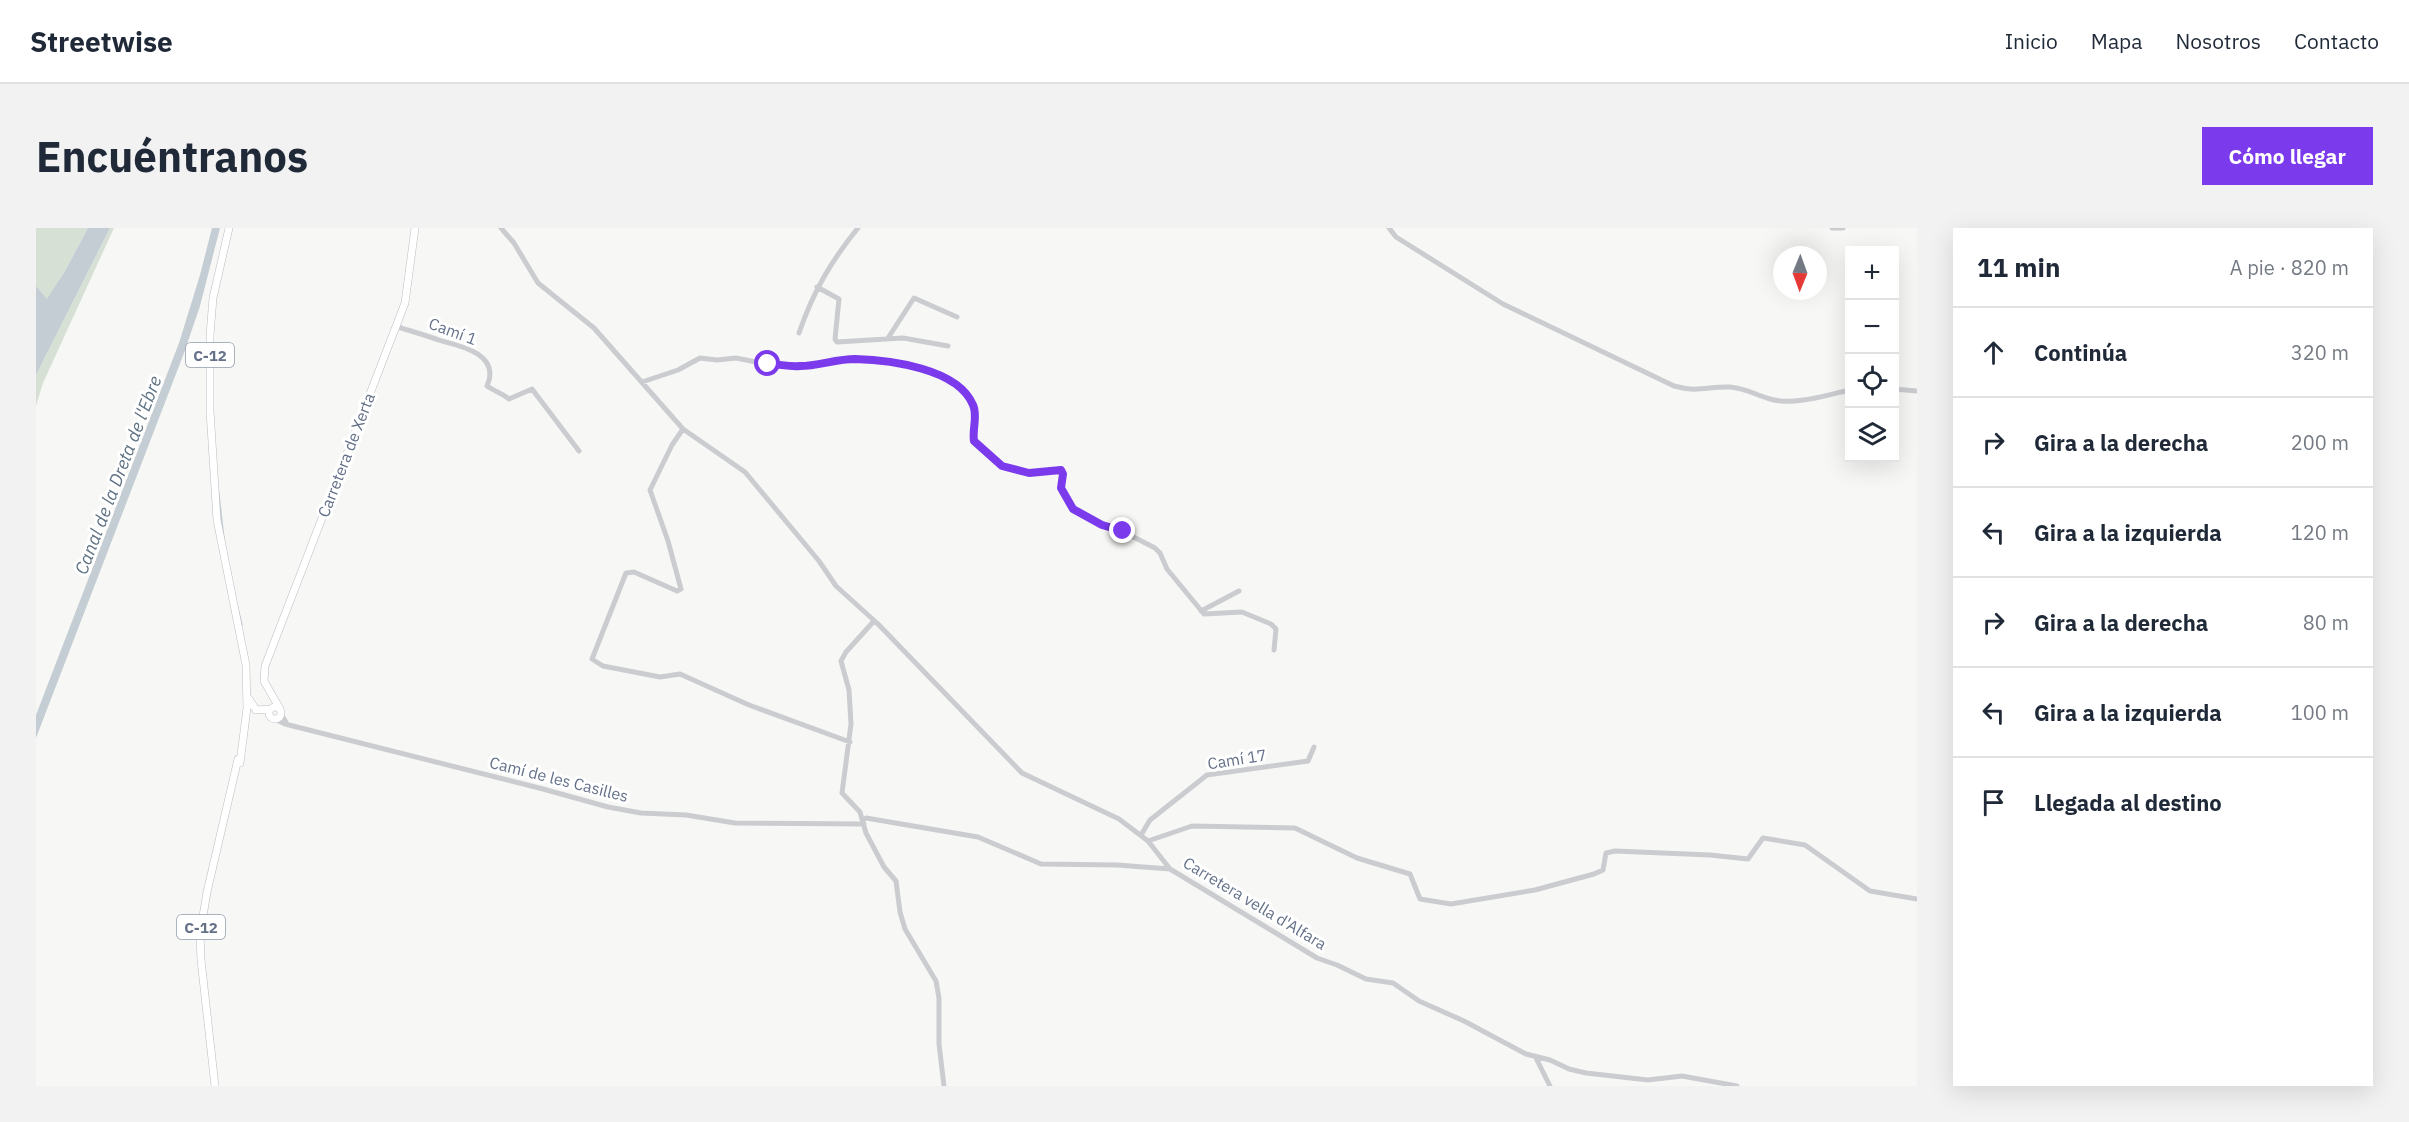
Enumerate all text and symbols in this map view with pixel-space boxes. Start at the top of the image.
text: Streetwise [30,23,173,60]
text: Inicio [2005,27,2058,55]
text: Mapa [2091,27,2143,55]
text: Nosotros [2176,27,2261,55]
text: Contacto [2294,27,2379,55]
button: Cómo llegar [2202,127,2373,185]
text: Encuéntranos [36,129,308,184]
north arrow [1773,246,1827,300]
map controls [1845,246,1899,462]
button: + [1845,246,1899,300]
text: 11 min [1977,250,2061,284]
text: A pie · 820 m [2230,254,2349,281]
button: − [1845,300,1899,354]
street label: Camí 1 [426,313,480,349]
icon: ahead [1977,336,2010,369]
text: Continúa [2034,338,2127,367]
text: 320 m [2291,339,2349,366]
road number: C-12 [186,343,234,367]
route start [754,350,780,376]
button: locate [1845,354,1899,408]
water label: Canal de la Dreta de l'Ebre [69,372,167,578]
street label: Carretera de Xerta [313,390,379,520]
button: layers [1845,408,1899,462]
icon: right [1977,426,2010,459]
text: Gira a la derecha [2034,428,2208,457]
text: 200 m [2291,429,2349,456]
icon: left [1977,516,2010,549]
route end [1109,517,1135,543]
text: Gira a la izquierda [2034,518,2222,547]
text: 120 m [2291,519,2349,546]
icon: right [1977,606,2010,639]
text: Gira a la derecha [2034,608,2208,637]
text: 80 m [2303,609,2349,636]
icon: left [1977,696,2010,729]
text: Gira a la izquierda [2034,698,2222,727]
text: 100 m [2291,699,2349,726]
street label: Camí 17 [1206,744,1268,774]
street label: Camí de les Casilles [488,752,630,806]
icon: arrive [1977,786,2010,819]
text: Llegada al destino [2034,788,2222,817]
street label: Carretera vella d'Alfara [1180,852,1331,954]
road number: C-12 [177,915,225,939]

